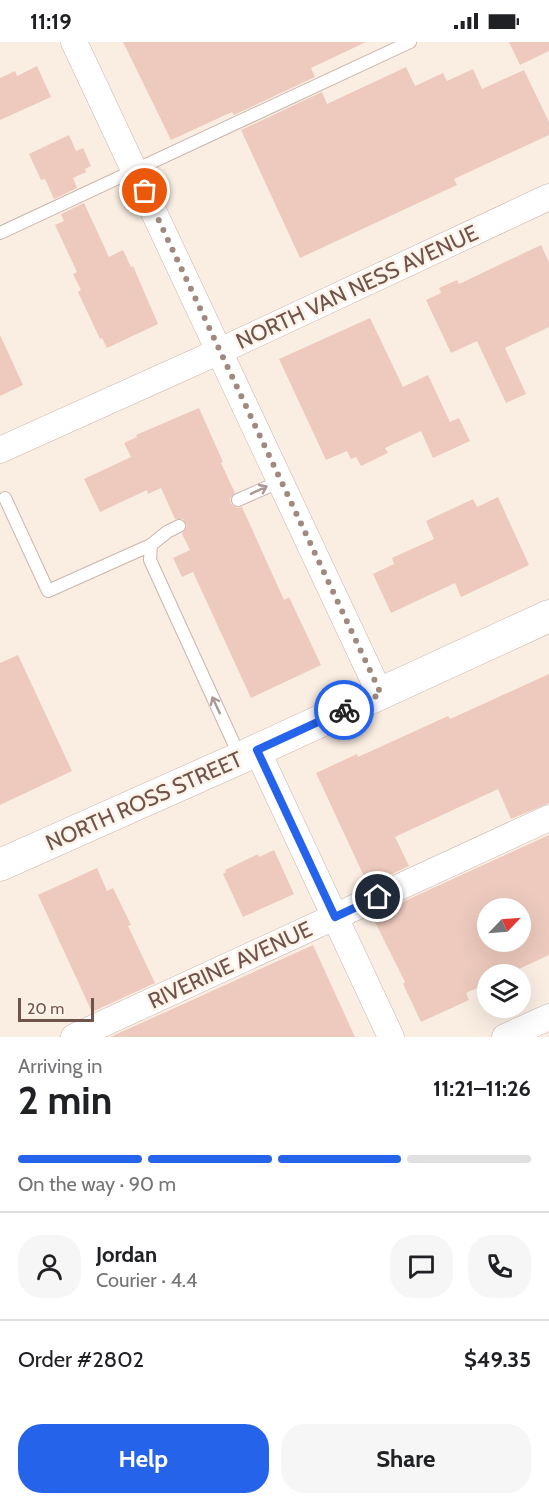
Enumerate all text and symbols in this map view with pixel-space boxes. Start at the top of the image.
text: 11:19 [30,8,72,35]
pin [119,165,170,216]
icon: bag [128,174,161,207]
street label: NORTH VAN NESS AVENUE [232,219,482,355]
one-way arrow [250,484,268,496]
courier [314,680,374,740]
icon: bike [328,694,361,727]
one-way arrow [210,696,221,714]
street label: NORTH ROSS STREET [41,745,247,857]
pin [352,871,403,922]
icon: home [361,880,394,913]
north arrow [477,898,531,952]
map controls [477,898,531,1018]
street label: RIVERINE AVENUE [144,915,316,1015]
button: layers [477,964,531,1018]
scale bar [18,995,94,1022]
text: 20 m [27,999,64,1018]
text: Arriving in [18,1054,102,1078]
text: 11:21–11:26 [433,1075,531,1102]
text: 2 min [18,1076,112,1124]
text: On the way · 90 m [18,1172,176,1196]
button: person [18,1235,81,1298]
button: chat [390,1235,453,1298]
button: phone [468,1235,531,1298]
text: Jordan [96,1241,157,1268]
text: Courier · 4.4 [96,1268,197,1292]
text: Order #2802 [18,1346,144,1373]
text: $49.35 [464,1346,531,1373]
button: Help [18,1424,269,1493]
button: Share [281,1424,531,1493]

